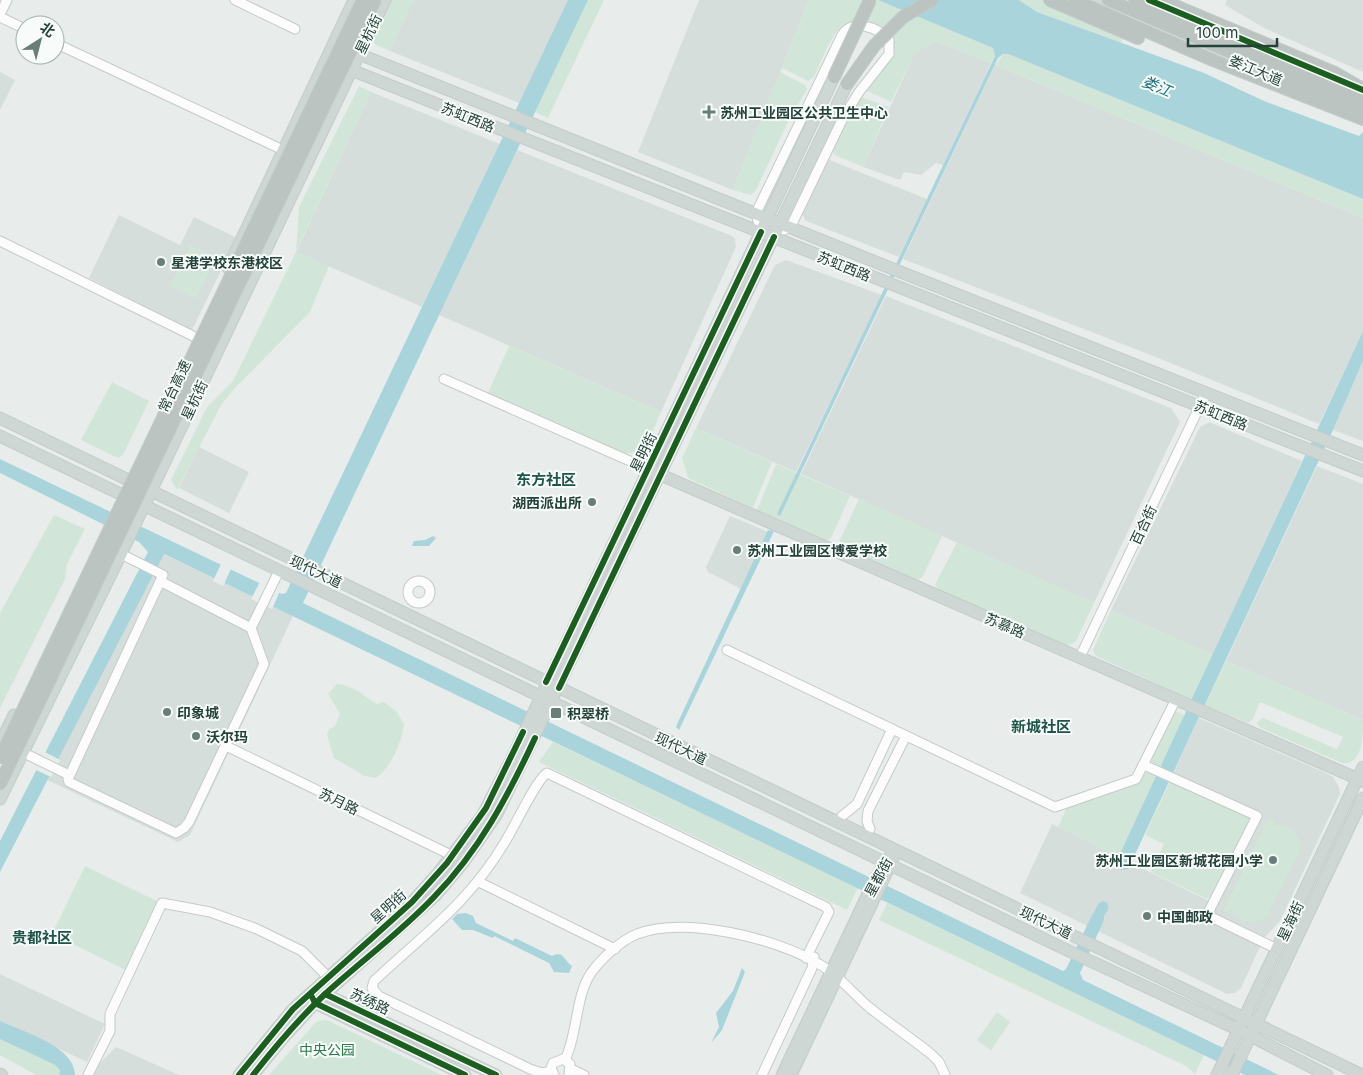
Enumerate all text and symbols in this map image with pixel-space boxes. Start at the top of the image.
street label: 星杭街 [351,11,385,57]
north arrow [15,15,65,65]
scale bar [1188,15,1277,47]
text: 北 [37,18,59,40]
text: 100 m [1196,23,1238,42]
street label: 娄江大道 [1227,51,1285,89]
water label: 娄江 [1139,71,1176,101]
street label: 苏虹西路 [439,99,497,135]
place label: 苏州工业园区公共卫生中心 [720,104,888,121]
marker: 苏州工业园区公共卫生中心 [702,105,716,119]
street label: 苏虹西路 [815,248,873,284]
place label: 星港学校东港校区 [171,254,283,271]
marker: 星港学校东港校区 [155,256,167,268]
street label: 常台高速 [154,357,194,415]
street label: 星杭街 [177,377,211,423]
street label: 苏虹西路 [1192,397,1250,433]
street label: 星明街 [626,429,660,475]
district label: 东方社区 [516,470,576,489]
place label: 湖西派出所 [512,494,582,511]
marker: 湖西派出所 [586,496,598,508]
street label: 百合街 [1126,502,1160,548]
place label: 苏州工业园区博爱学校 [747,542,887,559]
marker: 苏州工业园区博爱学校 [731,544,743,556]
street label: 现代大道 [287,551,345,591]
street label: 苏慕路 [982,609,1028,641]
place label: 印象城 [177,704,219,721]
place label: 积翠桥 [567,705,609,722]
marker: 印象城 [161,706,173,718]
marker: 积翠桥 [549,706,563,720]
district label: 新城社区 [1011,717,1071,736]
place label: 沃尔玛 [206,728,248,745]
street label: 现代大道 [652,728,710,768]
marker: 沃尔玛 [190,730,202,742]
street label: 苏月路 [316,784,362,818]
place label: 苏州工业园区新城花园小学 [1095,852,1263,869]
marker: 苏州工业园区新城花园小学 [1267,854,1279,866]
street label: 星都街 [860,855,896,899]
street label: 星明街 [367,886,409,926]
street label: 星海街 [1273,898,1307,944]
street label: 现代大道 [1017,902,1075,942]
place label: 中国邮政 [1157,908,1213,925]
marker: 中国邮政 [1141,910,1153,922]
district label: 贵都社区 [12,928,72,947]
street label: 苏绣路 [347,984,393,1018]
park label: 中央公园 [299,1041,355,1058]

